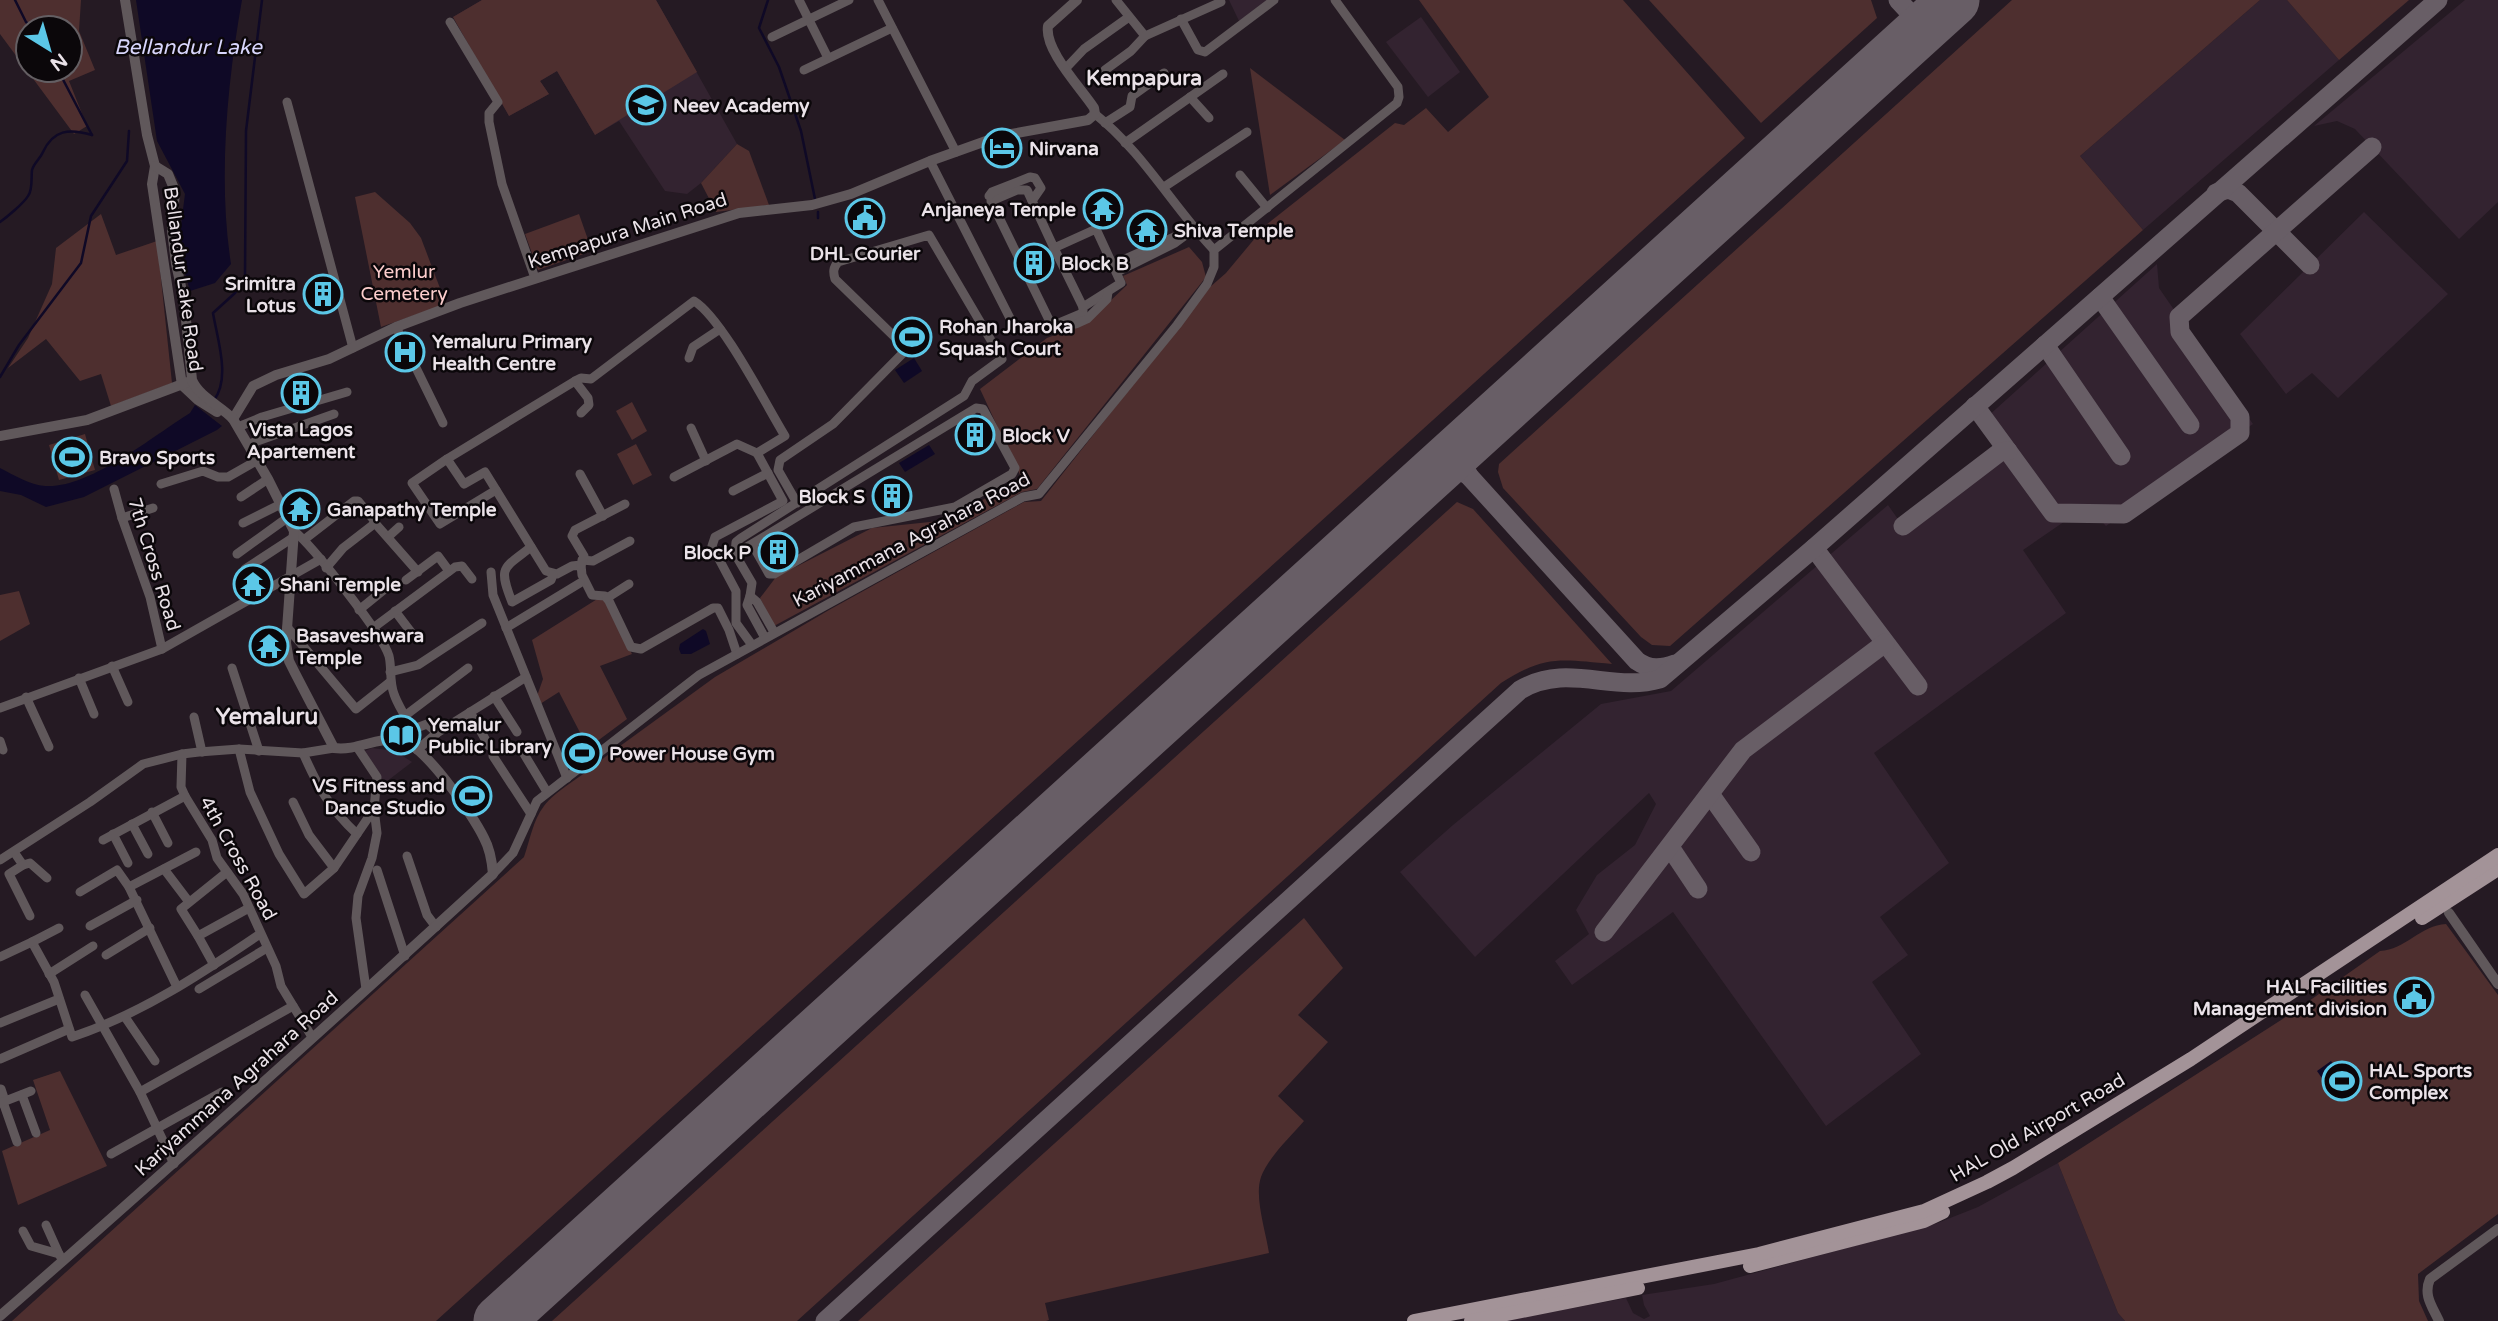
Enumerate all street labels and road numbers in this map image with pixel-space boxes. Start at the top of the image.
street label: Bellandur Lake Road [159,185,207,373]
street label: Kempapura Main Road [525,188,730,274]
street label: Kariyammana Agrahara Road [789,468,1034,612]
street label: 7th Cross Road [123,495,185,634]
street label: 4th Cross Road [195,793,281,924]
street label: Kariyammana Agrahara Road [131,987,343,1181]
street label: HAL Old Airport Road [1946,1069,2129,1187]

